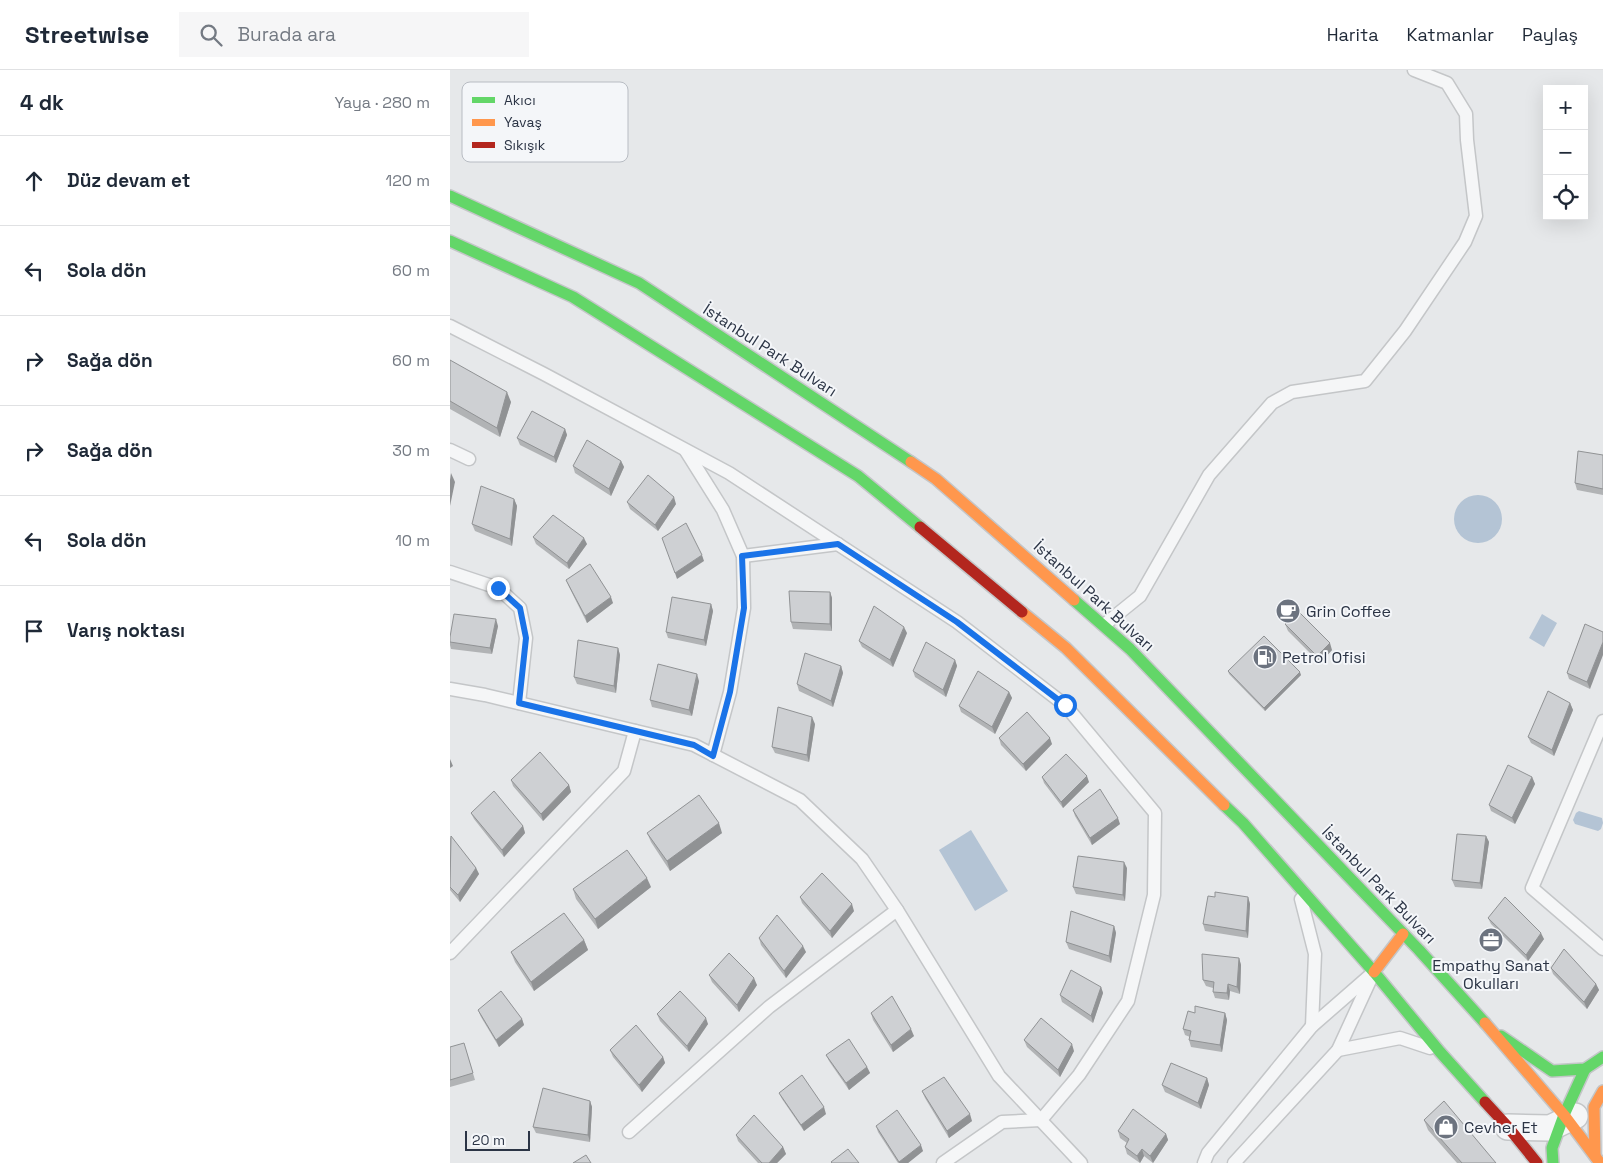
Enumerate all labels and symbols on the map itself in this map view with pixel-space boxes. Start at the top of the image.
legend [462,82,628,162]
text: Akıcı [504,91,536,109]
text: Yavaş [504,113,542,131]
text: Sıkışık [504,136,546,154]
street label: İstanbul Park Bulvarı [699,299,841,401]
street label: İstanbul Park Bulvarı [1029,536,1159,656]
route end [487,577,510,600]
cafe icon: Grin Coffee [1275,598,1301,624]
place label: Grin Coffee [1306,601,1391,622]
fuel station icon: Petrol Ofisi [1252,644,1278,670]
place label: Petrol Ofisi [1282,647,1366,668]
route start [1054,694,1077,717]
street label: İstanbul Park Bulvarı [1317,822,1441,948]
office icon: Empathy Sanat Okulları [1478,927,1504,953]
place label: Empathy Sanat Okulları [1432,955,1550,994]
shop icon: Cevher Et [1433,1114,1459,1140]
place label: Cevher Et [1464,1117,1538,1138]
scale bar [465,1128,530,1151]

